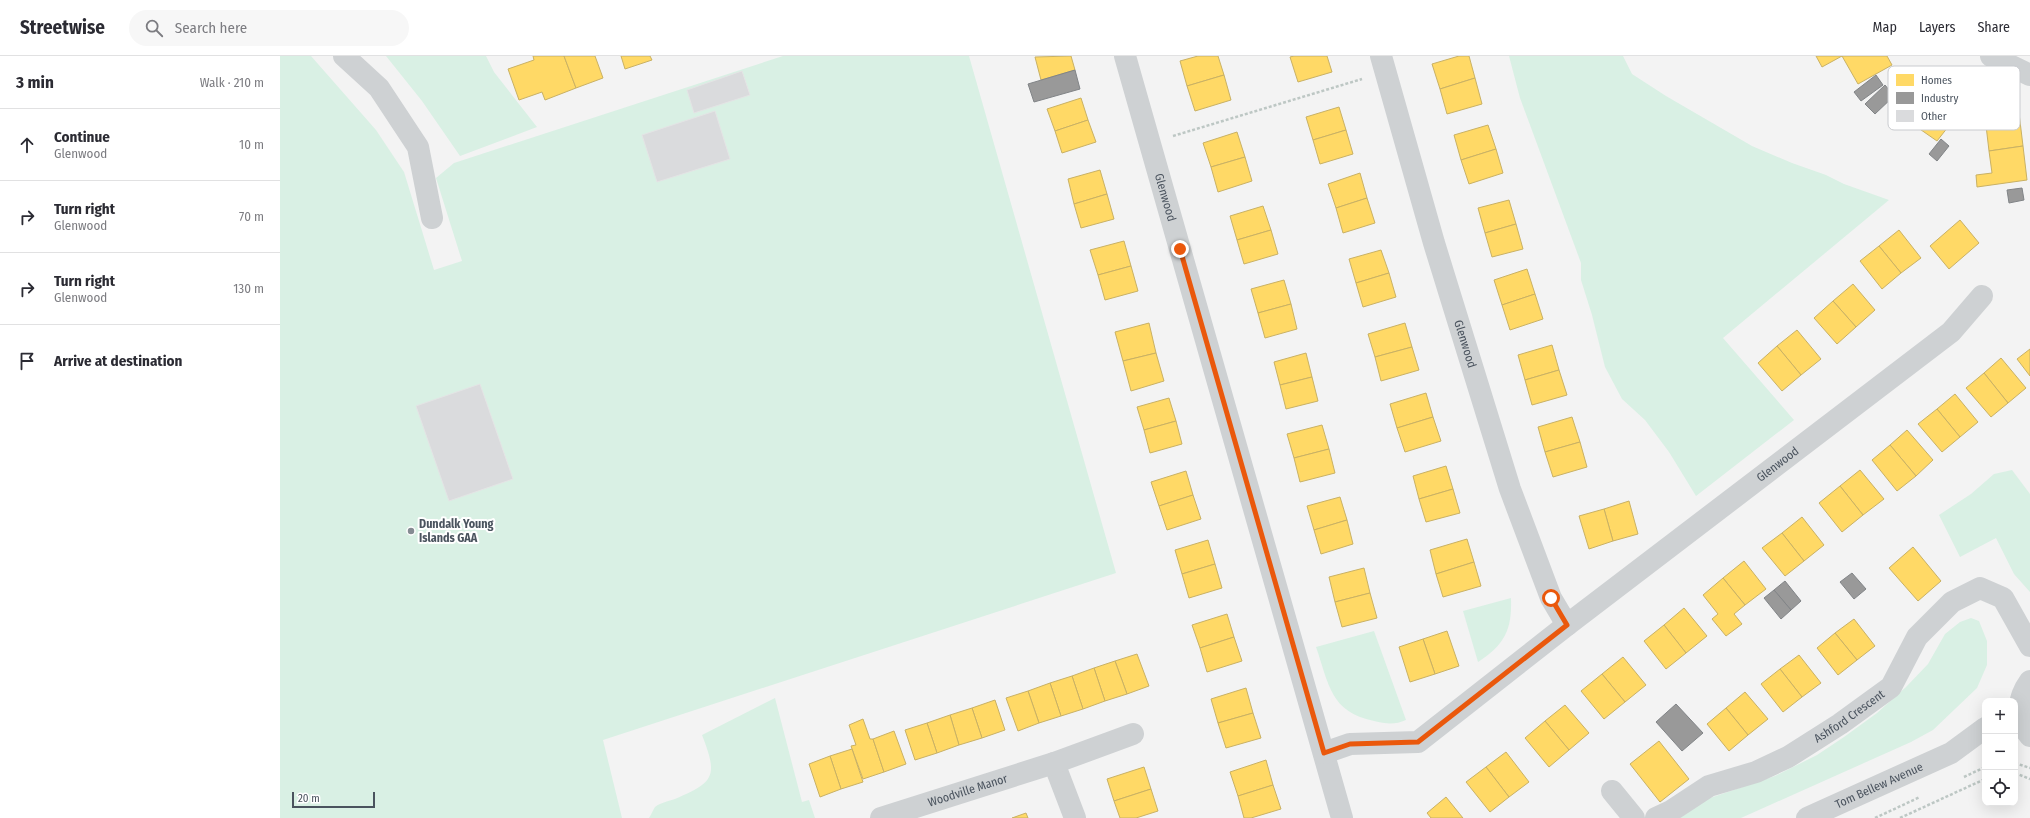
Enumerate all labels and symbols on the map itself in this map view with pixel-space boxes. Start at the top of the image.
legend [1888,66,2020,130]
text: Homes [1921,74,1952,87]
text: Industry [1921,92,1958,105]
text: Other [1921,110,1947,123]
street label: Glenwood [1152,172,1179,223]
route end [1171,240,1189,258]
street label: Glenwood [1451,318,1479,369]
street label: Glenwood [1754,444,1801,485]
place label: Dundalk Young Islands GAA [419,517,494,545]
marker: Dundalk Young Islands GAA [406,526,416,536]
route start [1542,589,1560,607]
street label: Ashford Crescent [1811,687,1887,746]
street label: Tom Bellew Avenue [1833,760,1925,811]
street label: Woodville Manor [926,771,1010,810]
scale bar [292,790,375,809]

